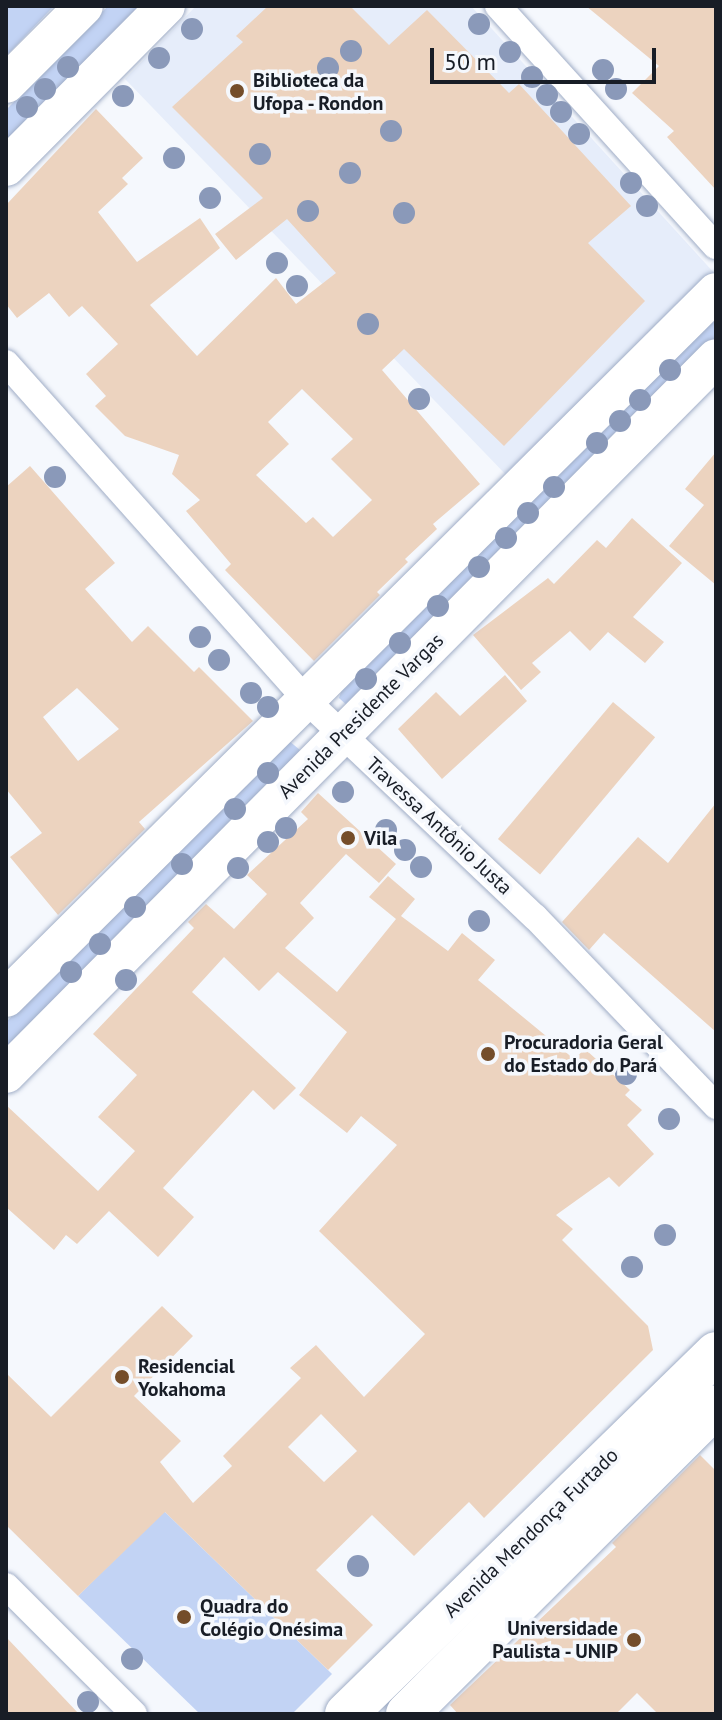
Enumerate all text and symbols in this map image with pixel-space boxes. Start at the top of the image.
scale bar [434,32,660,82]
text: 50 m [444,46,496,77]
place label: Biblioteca da Ufopa - Rondon [253,68,386,115]
marker: Biblioteca da Ufopa - Rondon [228,82,246,100]
street label: Avenida Presidente Vargas [273,628,449,804]
street label: Travessa Antônio Justa [361,752,517,900]
place label: Vila [364,826,397,850]
marker: Vila [339,829,357,847]
place label: Procuradoria Geral do Estado do Pará [504,1030,663,1077]
marker: Procuradoria Geral do Estado do Pará [479,1045,497,1063]
place label: Residencial Yokahoma [138,1354,235,1401]
marker: Residencial Yokahoma [113,1368,131,1386]
street label: Avenida Mendonça Furtado [439,1443,623,1623]
place label: Quadra do Colégio Onésima [200,1594,343,1641]
marker: Quadra do Colégio Onésima [175,1608,193,1626]
place label: Universidade Paulista - UNIP [490,1616,618,1663]
marker: Universidade Paulista - UNIP [625,1631,643,1649]

